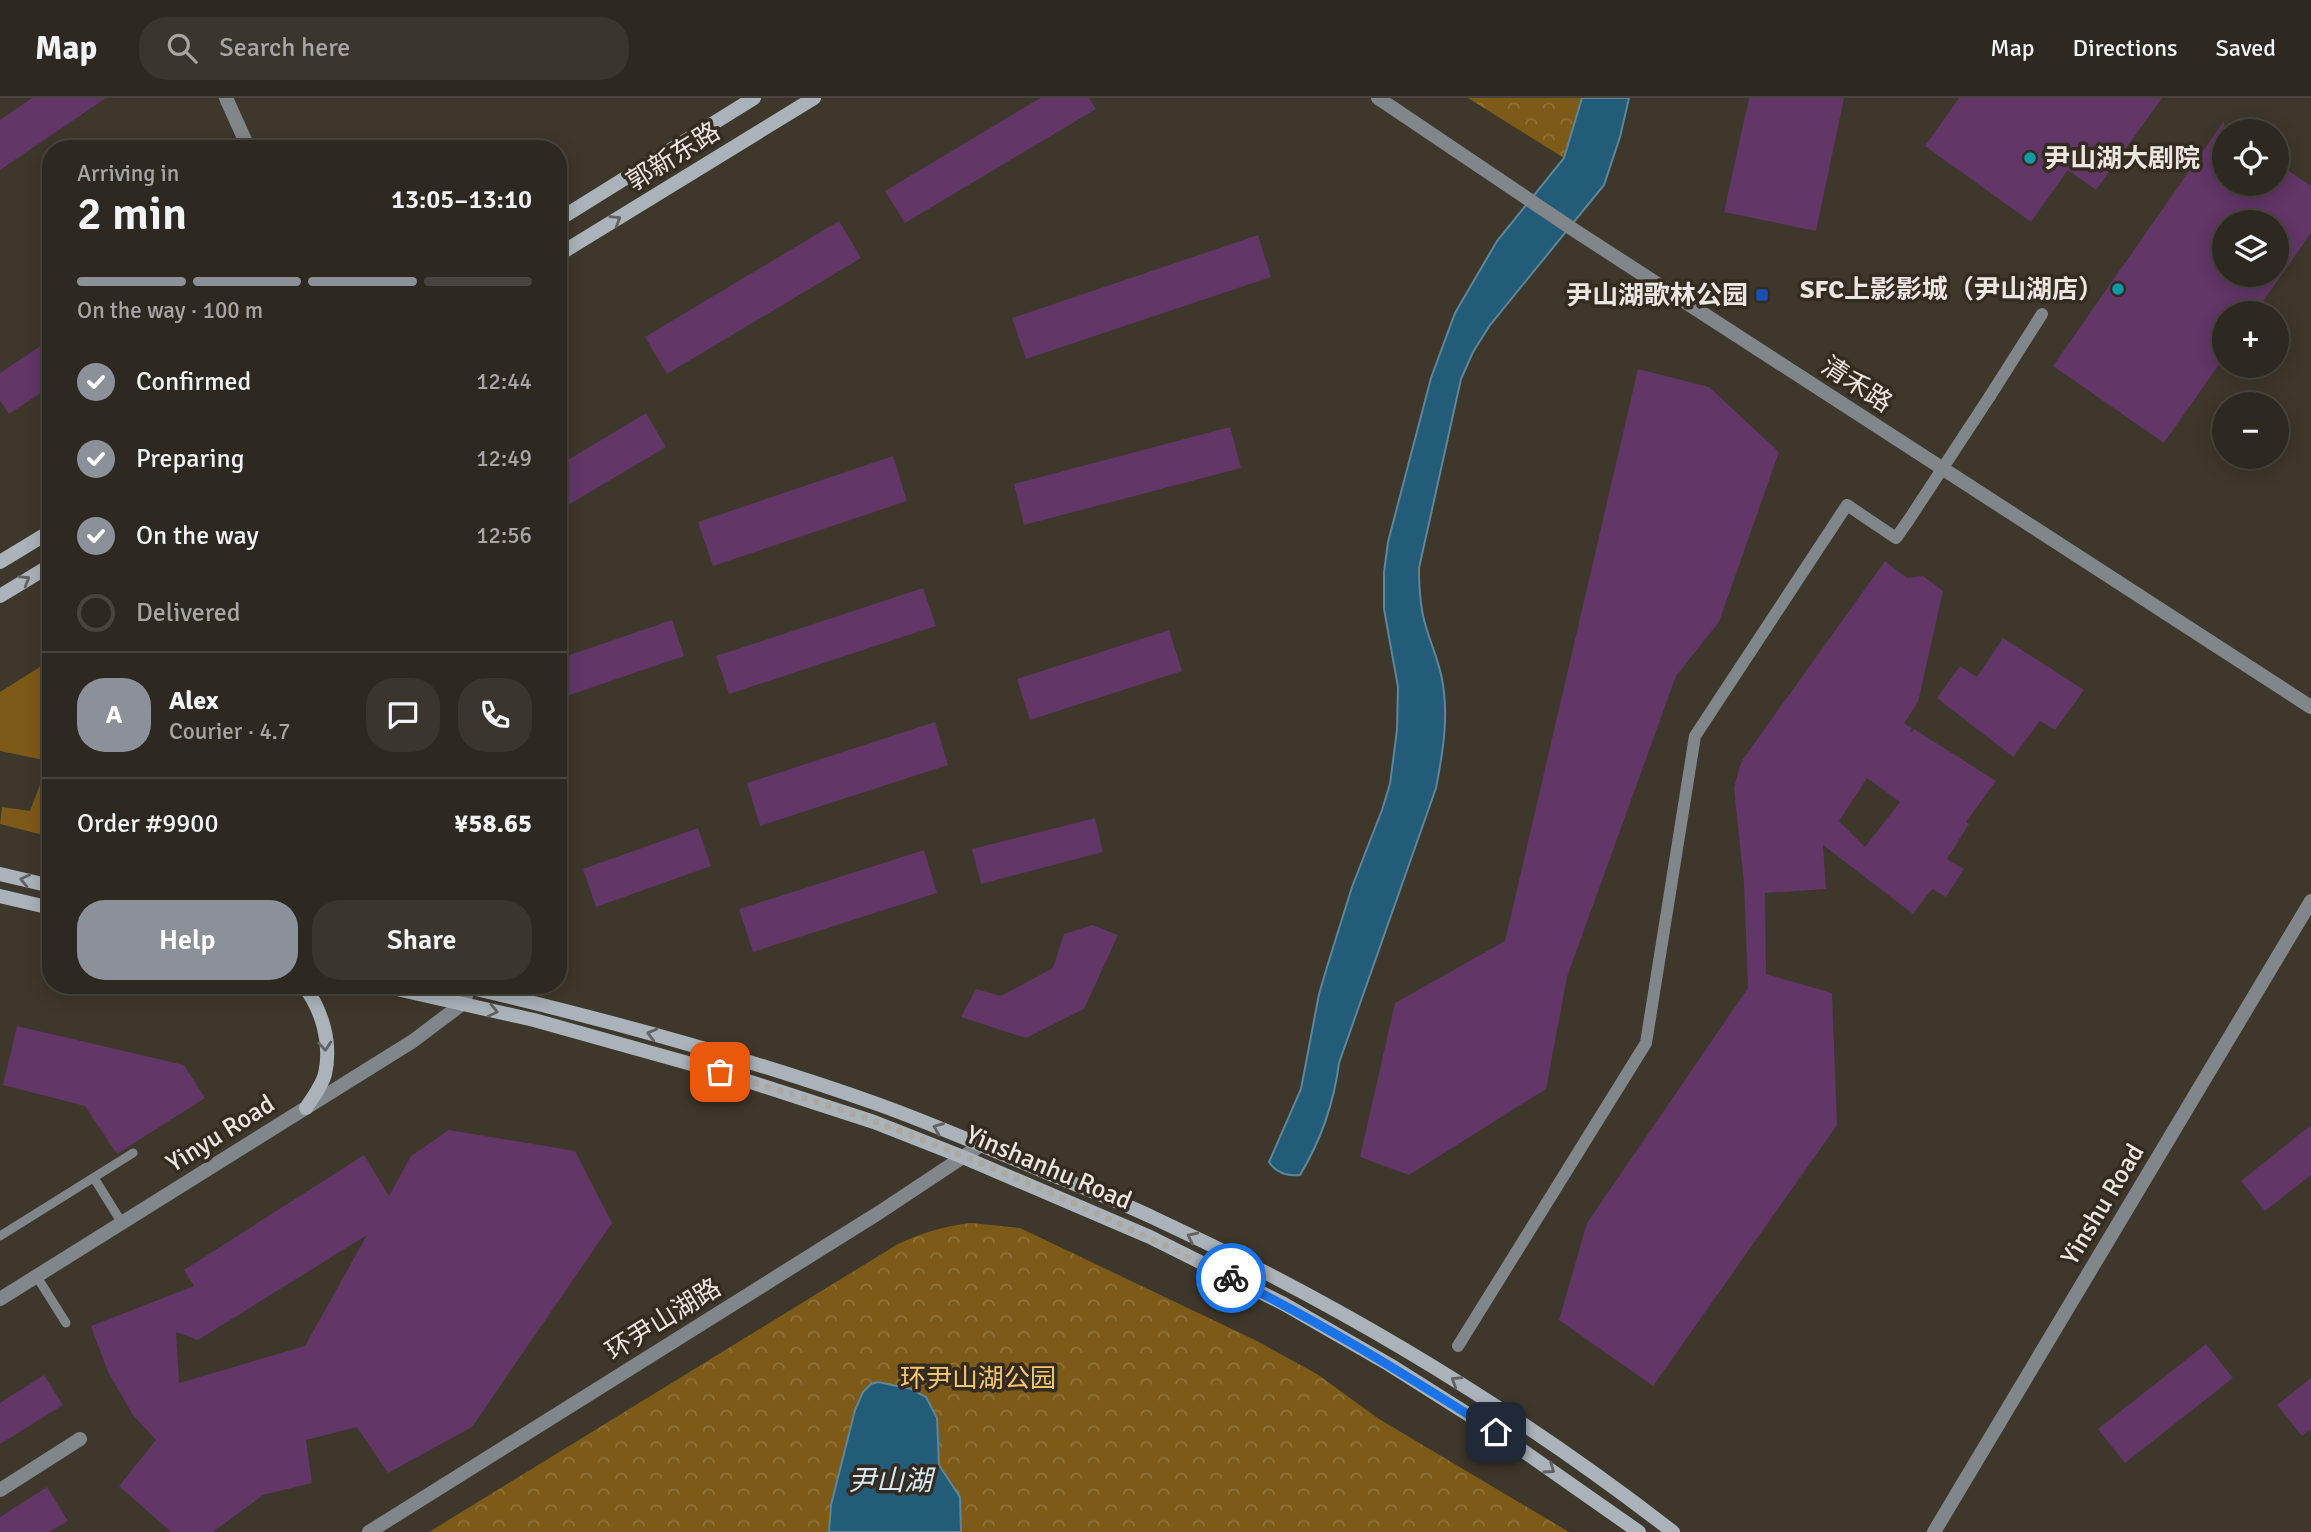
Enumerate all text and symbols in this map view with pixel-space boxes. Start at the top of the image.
search box [139,17,629,80]
text: Map [35,28,97,69]
icon: search [163,29,201,67]
text: Search here [219,32,350,64]
text: Map [1990,33,2035,63]
text: Directions [2073,33,2178,63]
text: Saved [2216,33,2276,63]
street label: 郭新东路 [621,116,726,198]
map controls [2212,119,2289,469]
button: locate [2212,119,2289,196]
place label: 尹山湖大剧院 [2044,143,2200,175]
marker: 尹山湖大剧院 [2022,150,2038,166]
text: Arriving in [77,159,179,188]
text: 13:05–13:10 [391,184,532,216]
text: 2 min [77,186,187,242]
button: layers [2212,210,2289,287]
one-way arrow [609,215,622,228]
place label: SFC上影影城（尹山湖店） [1800,274,2104,306]
place label: 尹山湖歌林公园 [1566,280,1748,312]
marker: SFC上影影城（尹山湖店） [2110,281,2126,297]
marker: 尹山湖歌林公园 [1754,287,1770,303]
text: On the way · 100 m [77,296,263,325]
button: + [2212,301,2289,378]
street label: 清禾路 [1815,350,1898,420]
icon: check [77,363,115,401]
text: Confirmed [136,366,251,398]
text: 12:44 [476,367,532,396]
button: − [2212,392,2289,469]
icon: check [77,440,115,478]
text: Preparing [136,443,244,475]
text: 12:49 [476,444,532,473]
icon: check [77,517,115,555]
text: On the way [136,520,259,552]
text: 12:56 [476,521,532,550]
one-way arrow [18,576,31,589]
text: Delivered [136,597,241,629]
button: chat [366,678,440,752]
button: phone [458,678,532,752]
text: Alex [169,685,219,717]
text: A [106,699,122,731]
text: Courier · 4.7 [169,717,290,746]
text: Order #9900 [77,808,218,840]
text: ¥58.65 [454,808,532,840]
one-way arrow [19,874,31,888]
button: Help [77,900,298,980]
button: Share [312,900,532,980]
one-way arrow [487,1003,499,1017]
one-way arrow [646,1028,658,1042]
one-way arrow [318,1041,333,1052]
pin [690,1042,750,1102]
icon: bag [701,1053,739,1091]
street label: Yinyu Road [160,1088,281,1180]
street label: Yinshanhu Road [961,1119,1136,1217]
one-way arrow [932,1122,944,1136]
street label: Yinshu Road [2054,1138,2151,1271]
one-way arrow [1187,1231,1199,1245]
courier [1196,1243,1266,1313]
icon: bike [1212,1259,1250,1297]
street label: 环尹山湖路 [600,1272,727,1368]
park label: 环尹山湖公园 [900,1363,1056,1395]
one-way arrow [1450,1377,1463,1390]
pin [1466,1402,1526,1462]
icon: home [1477,1413,1515,1451]
one-way arrow [1542,1461,1555,1473]
water label: 尹山湖 [848,1464,936,1498]

